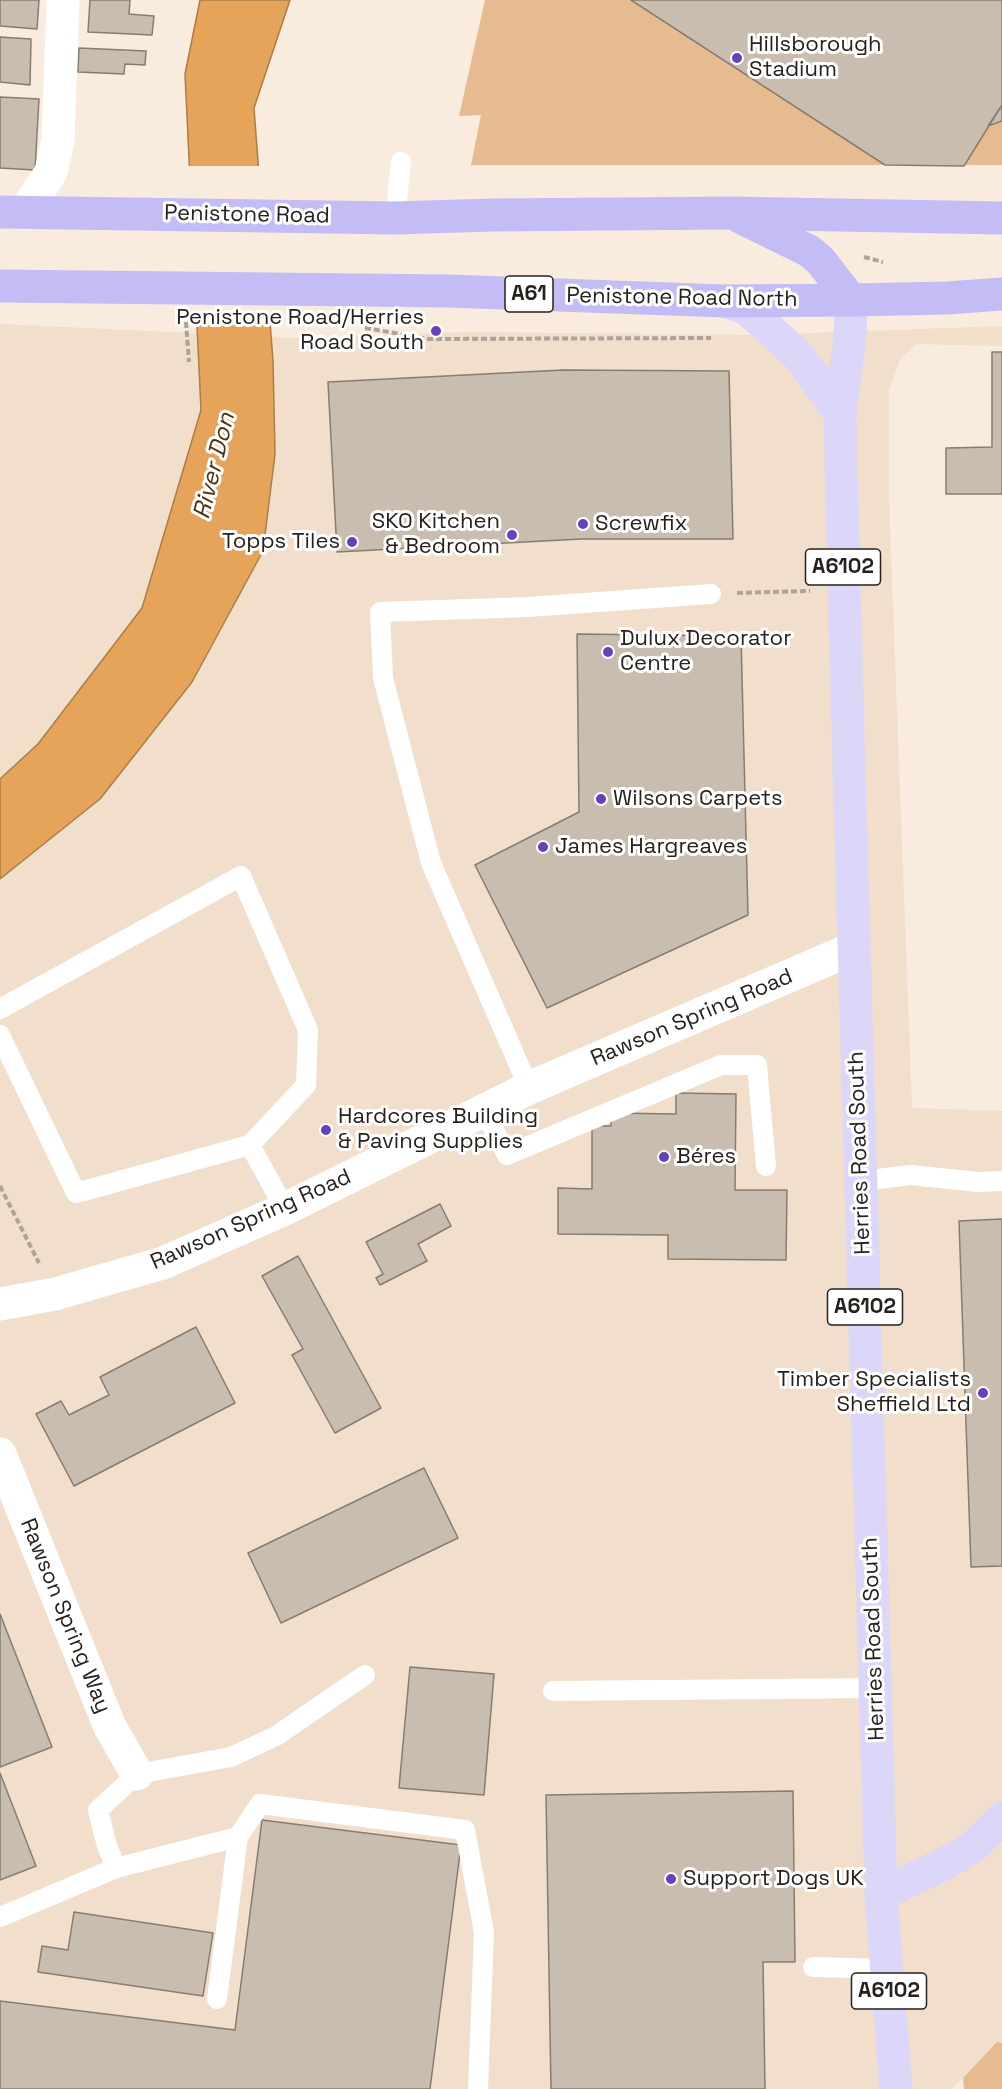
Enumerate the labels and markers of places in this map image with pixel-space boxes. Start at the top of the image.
place label: Hillsborough Stadium [749,32,882,84]
marker: Hillsborough Stadium [730,51,744,65]
place label: Penistone Road/Herries Road South [176,305,424,356]
marker: Penistone Road/Herries Road South [429,324,443,338]
place label: SKO Kitchen & Bedroom [372,509,500,560]
place label: Screwfix [595,511,688,537]
marker: Screwfix [576,517,590,531]
marker: SKO Kitchen & Bedroom [505,528,519,542]
place label: Topps Tiles [222,529,340,555]
marker: Topps Tiles [345,535,359,549]
place label: Dulux Decorator Centre [620,626,791,678]
marker: Dulux Decorator Centre [601,645,615,659]
place label: Wilsons Carpets [613,786,782,812]
marker: Wilsons Carpets [594,792,608,806]
place label: James Hargreaves [555,834,747,860]
marker: James Hargreaves [536,840,550,854]
place label: Hardcores Building & Paving Supplies [338,1104,538,1156]
marker: Hardcores Building & Paving Supplies [319,1123,333,1137]
place label: Béres [676,1144,736,1170]
marker: Béres [657,1150,671,1164]
place label: Timber Specialists Sheffield Ltd [777,1367,971,1418]
marker: Timber Specialists Sheffield Ltd [976,1386,990,1400]
place label: Support Dogs UK [683,1866,864,1892]
marker: Support Dogs UK [664,1872,678,1886]

